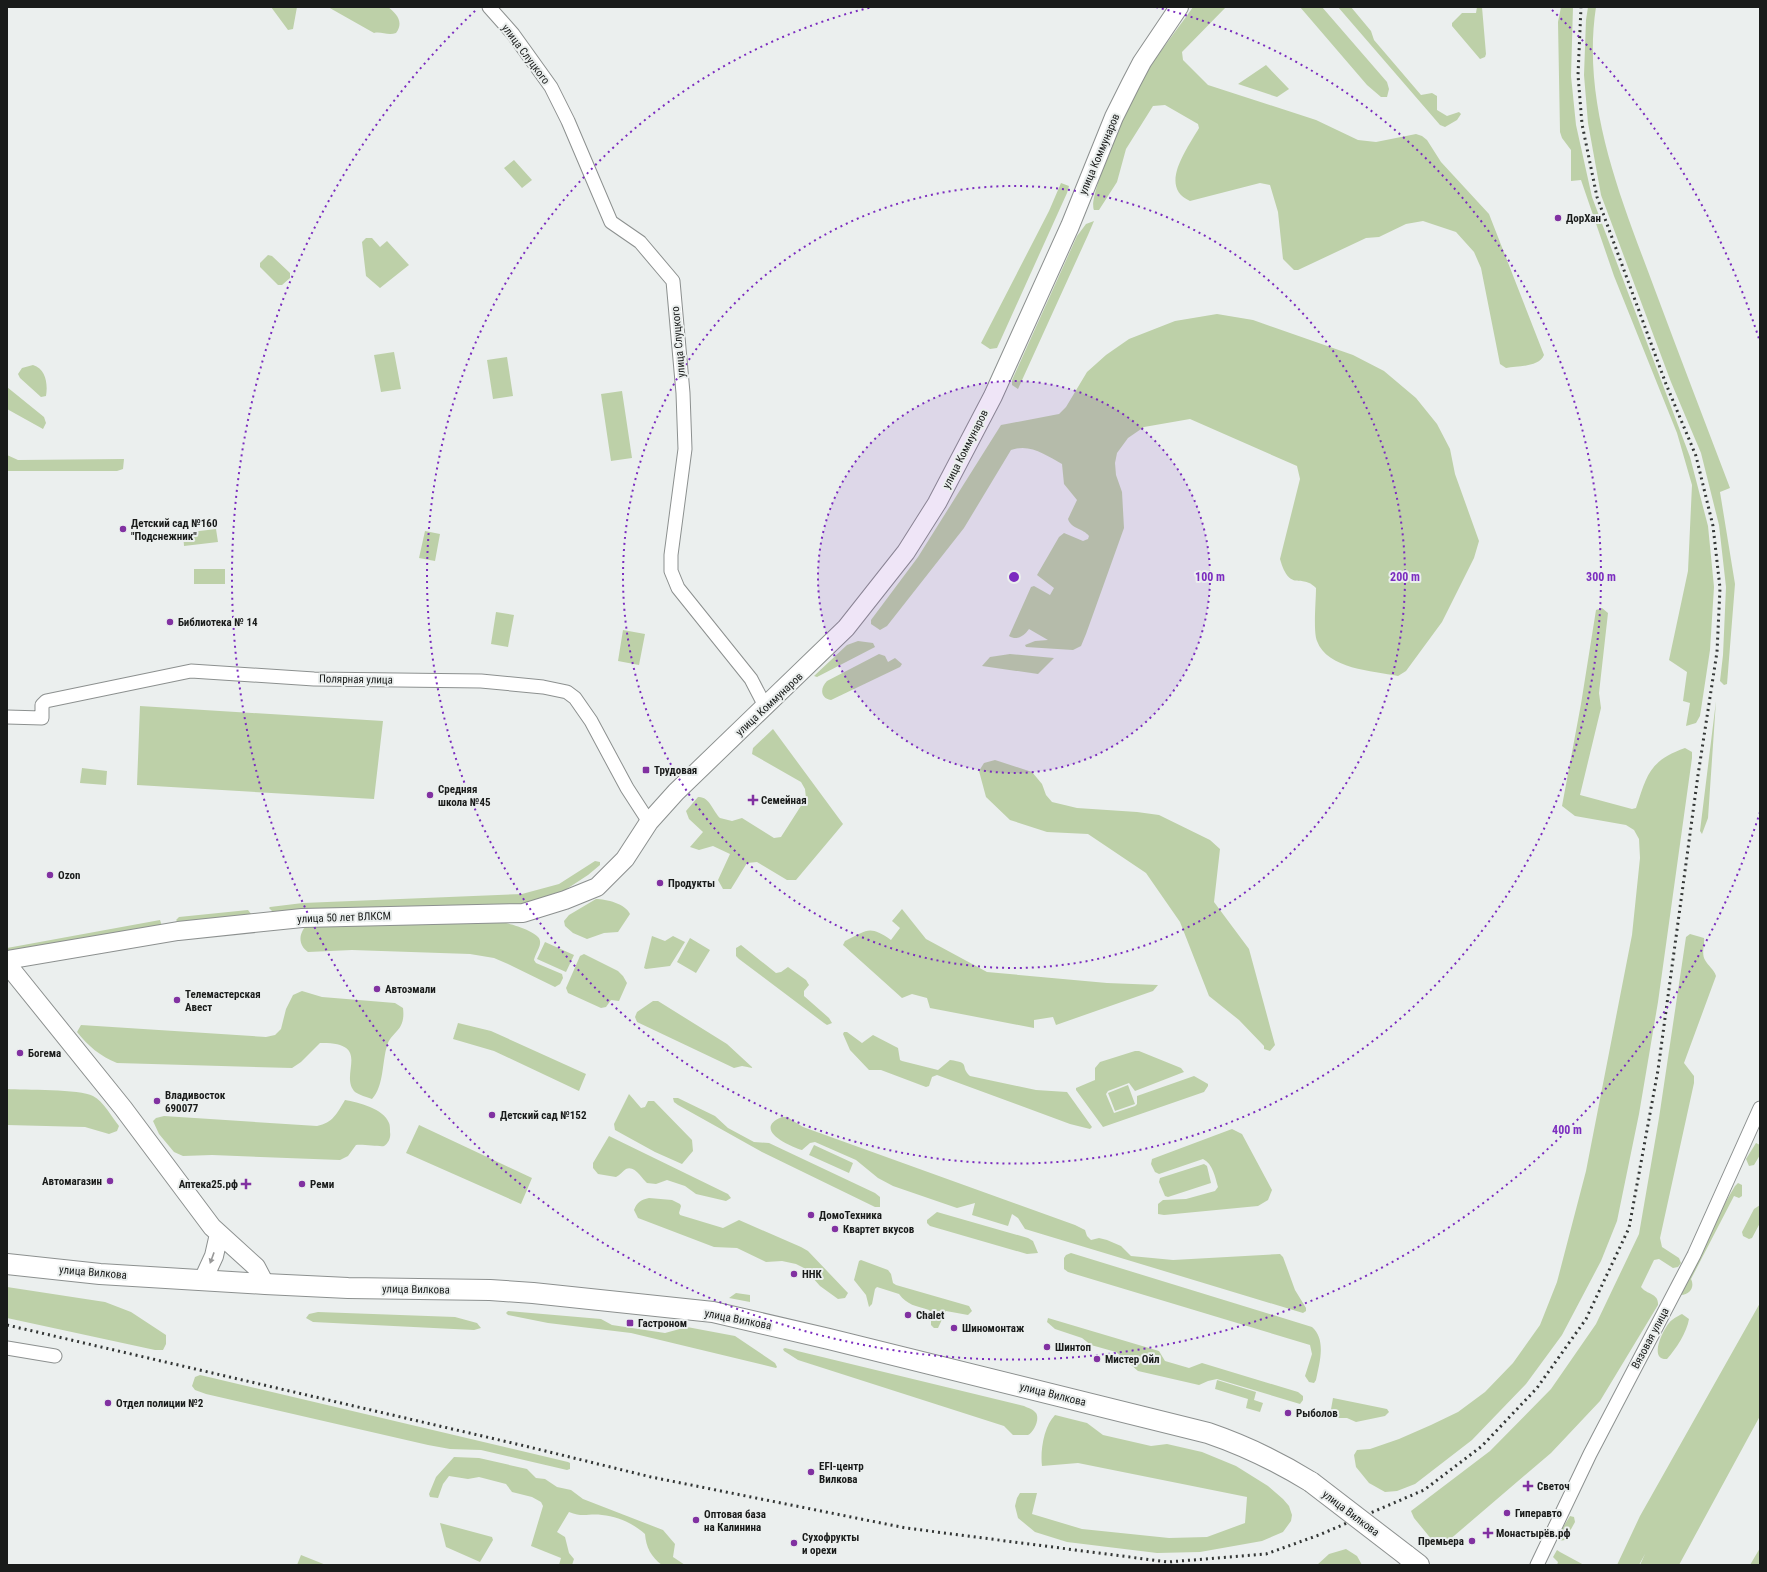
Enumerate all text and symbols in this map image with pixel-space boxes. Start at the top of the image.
street label: улица Слуцкого [499,22,553,87]
street label: улица Коммунаров [1077,112,1122,197]
place label: ДорХан [1566,212,1601,225]
marker: ДорХан [1553,213,1563,223]
street label: улица Слуцкого [669,305,688,378]
street label: улица Коммунаров [940,408,991,491]
place label: Детский сад №160 "Подснежник" [131,517,218,543]
marker: Детский сад №160 "Подснежник" [118,524,128,534]
centre of rings [1007,570,1021,584]
text: 100 m [1195,570,1225,584]
text: 200 m [1390,570,1420,584]
text: 300 m [1586,570,1616,584]
place label: Библиотека № 14 [178,616,258,629]
marker: Библиотека № 14 [165,617,175,627]
street label: улица Коммунаров [733,670,806,739]
street label: Полярная улица [319,672,393,687]
place label: Трудовая [654,764,697,777]
marker: Трудовая [641,765,651,775]
place label: Средняя школа №45 [438,783,491,809]
marker: Средняя школа №45 [425,790,435,800]
place label: Семейная [761,794,807,807]
marker: Семейная [748,795,758,805]
place label: Ozon [58,869,80,882]
marker: Ozon [45,870,55,880]
place label: Продукты [668,877,715,890]
marker: Продукты [655,878,665,888]
street label: улица 50 лет ВЛКСМ [297,909,391,926]
place label: Автоэмали [385,983,436,996]
marker: Автоэмали [372,984,382,994]
place label: Телемастерская Авест [185,988,261,1014]
marker: Телемастерская Авест [172,995,182,1005]
place label: Богема [28,1047,61,1060]
marker: Богема [15,1048,25,1058]
place label: Владивосток 690077 [165,1089,226,1115]
marker: Владивосток 690077 [152,1096,162,1106]
place label: Детский сад №152 [500,1109,587,1122]
marker: Детский сад №152 [487,1110,497,1120]
text: 400 m [1552,1123,1582,1137]
place label: Автомагазин [42,1175,102,1188]
marker: Автомагазин [105,1176,115,1186]
place label: Аптека25.рф [179,1178,238,1191]
place label: Реми [310,1178,334,1191]
marker: Аптека25.рф [241,1179,251,1189]
marker: Реми [297,1179,307,1189]
place label: ДомоТехника [819,1209,882,1222]
marker: ДомоТехника [806,1210,816,1220]
place label: Квартет вкусов [843,1223,915,1236]
marker: Квартет вкусов [830,1224,840,1234]
one-way arrow [209,1252,215,1264]
street label: улица Вилкова [59,1263,127,1282]
place label: ННК [802,1268,823,1281]
marker: ННК [789,1269,799,1279]
street label: улица Вилкова [382,1282,450,1297]
street label: Вязовая улица [1629,1306,1672,1371]
street label: улица Вилкова [703,1307,772,1332]
place label: Chalet [916,1309,945,1322]
marker: Chalet [903,1310,913,1320]
place label: Гастроном [638,1317,687,1330]
marker: Гастроном [625,1318,635,1328]
place label: Шиномонтаж [962,1322,1025,1335]
marker: Шиномонтаж [949,1323,959,1333]
place label: Шинтоп [1055,1341,1091,1354]
marker: Шинтоп [1042,1342,1052,1352]
place label: Мистер Ойл [1105,1353,1159,1366]
marker: Мистер Ойл [1092,1354,1102,1364]
street label: улица Вилкова [1018,1380,1087,1409]
place label: Отдел полиции №2 [116,1397,204,1410]
marker: Отдел полиции №2 [103,1398,113,1408]
place label: Рыболов [1296,1407,1338,1420]
marker: Рыболов [1283,1408,1293,1418]
place label: EFI-центр Вилкова [819,1460,864,1486]
marker: EFI-центр Вилкова [806,1467,816,1477]
marker: Светоч [1522,1480,1534,1492]
place label: Светоч [1537,1480,1570,1493]
street label: улица Вилкова [1320,1488,1382,1539]
place label: Гиперавто [1515,1507,1563,1520]
place label: Оптовая база на Калинина [704,1508,766,1534]
marker: Гиперавто [1502,1508,1512,1518]
marker: Оптовая база на Калинина [691,1515,701,1525]
place label: Монастырёв.рф [1496,1527,1570,1540]
marker: Монастырёв.рф [1483,1528,1493,1538]
place label: Сухофрукты и орехи [802,1531,859,1557]
place label: Премьера [1418,1535,1464,1548]
marker: Премьера [1467,1536,1477,1546]
marker: Сухофрукты и орехи [789,1538,799,1548]

